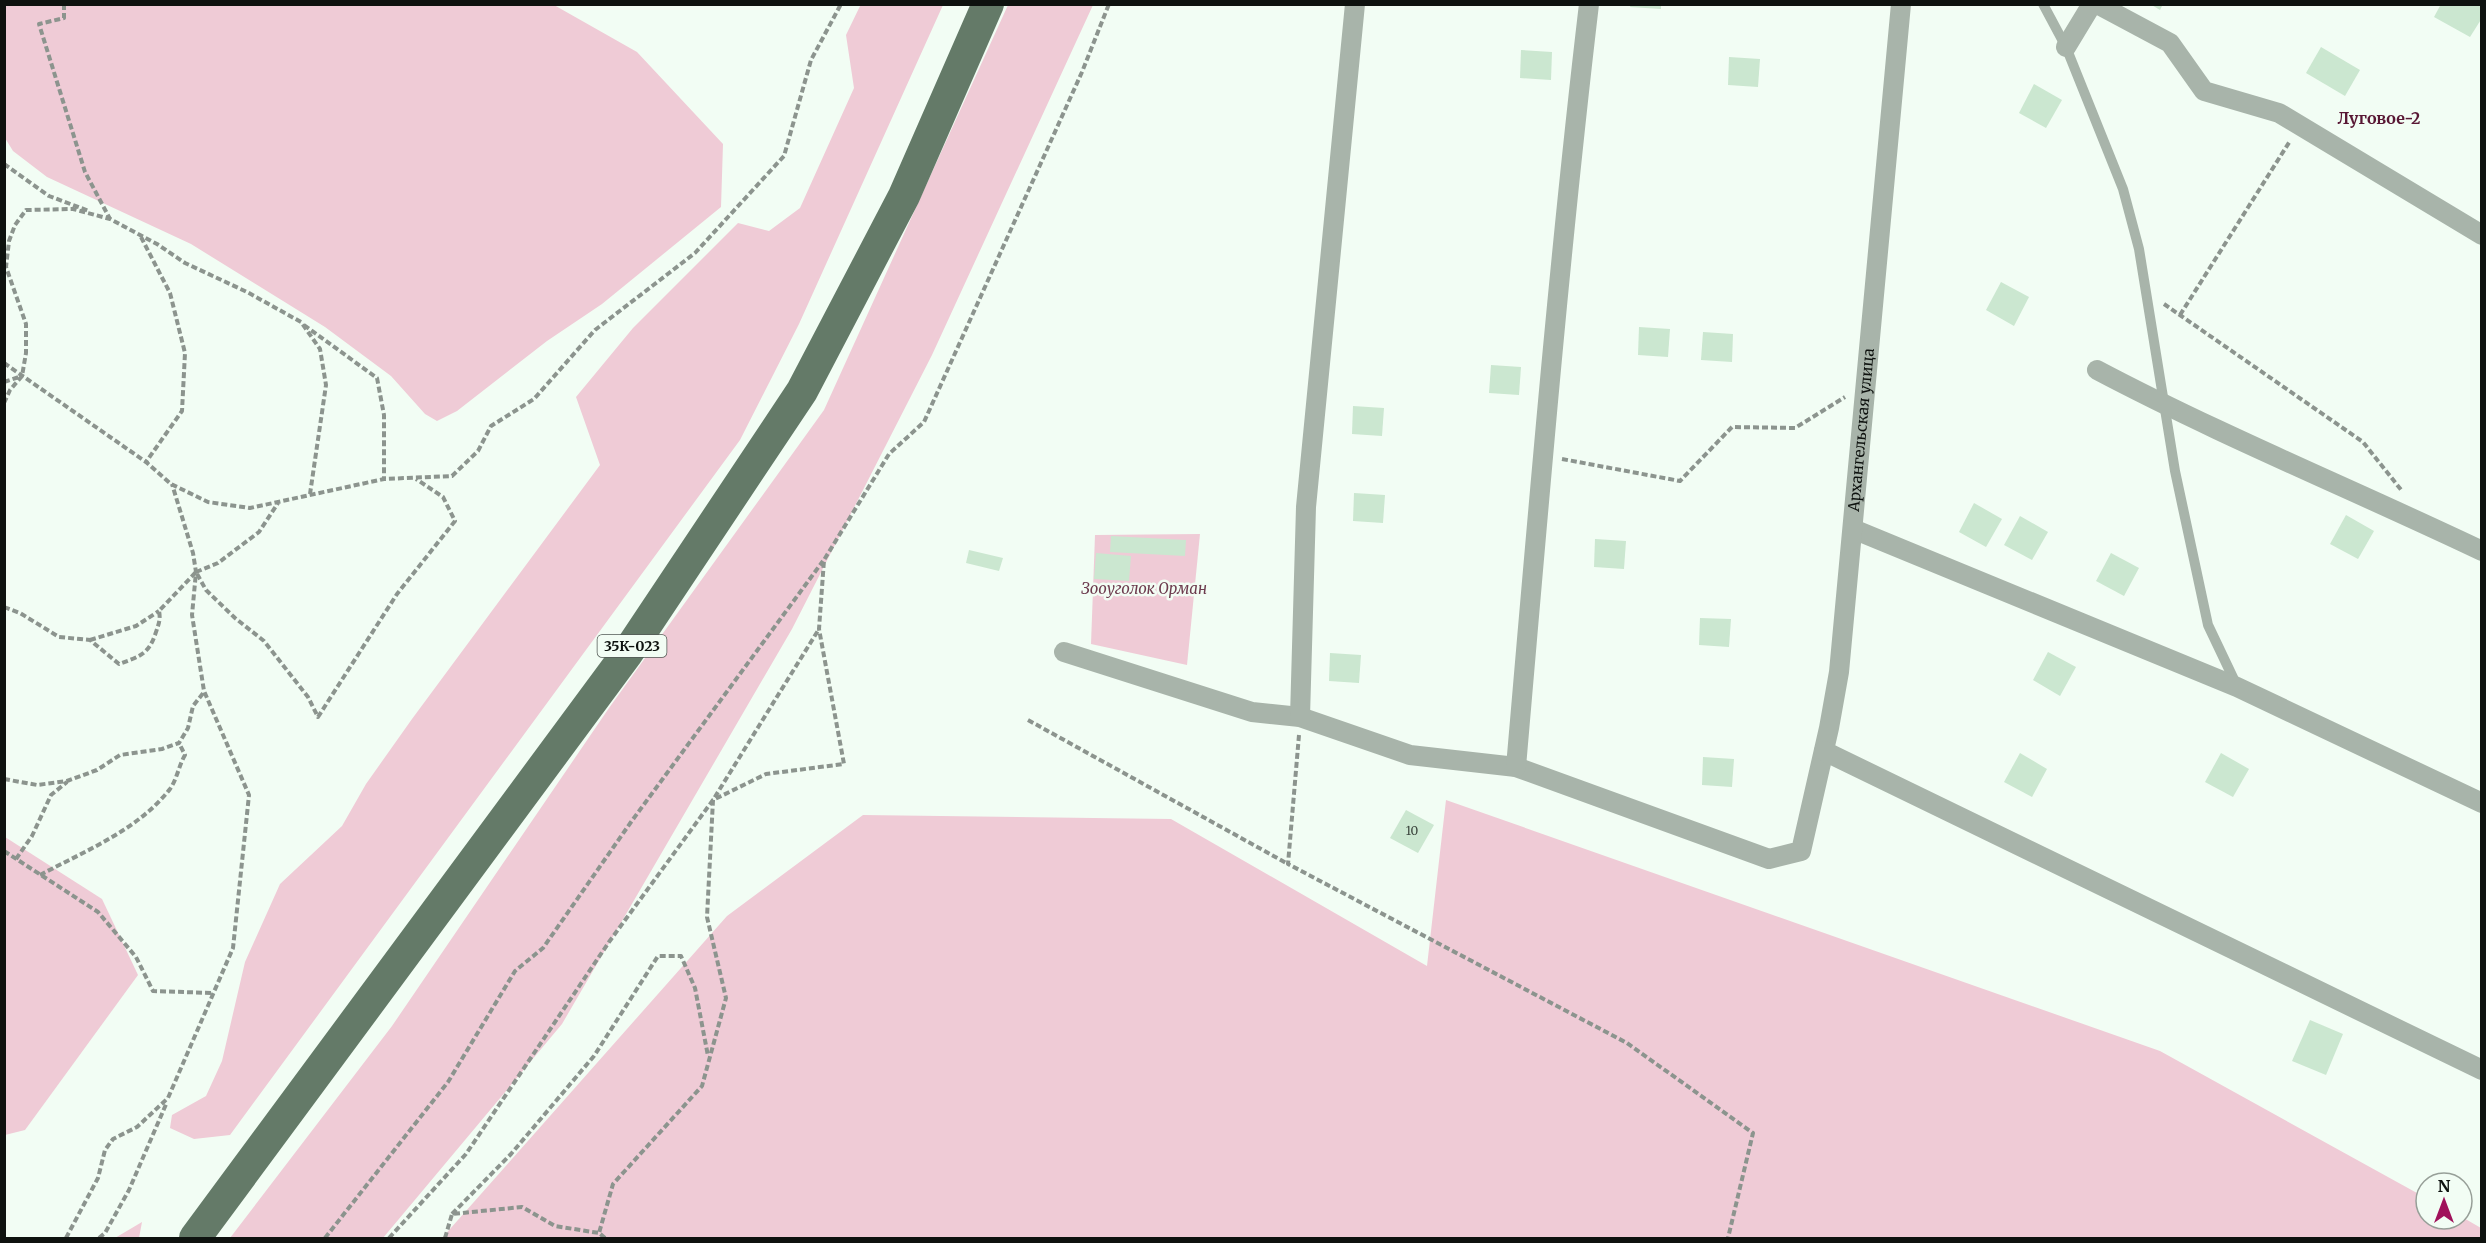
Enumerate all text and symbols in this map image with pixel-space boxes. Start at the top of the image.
district label: Луговое-2 [2338,108,2420,128]
street label: Архангельская улица [1844,347,1878,513]
park label: Зооуголок Орман [1081,579,1207,598]
road number: 35К-023 [598,635,666,657]
house number: 10 [1406,823,1419,838]
north arrow [2414,1171,2474,1231]
text: N [2438,1176,2451,1196]

